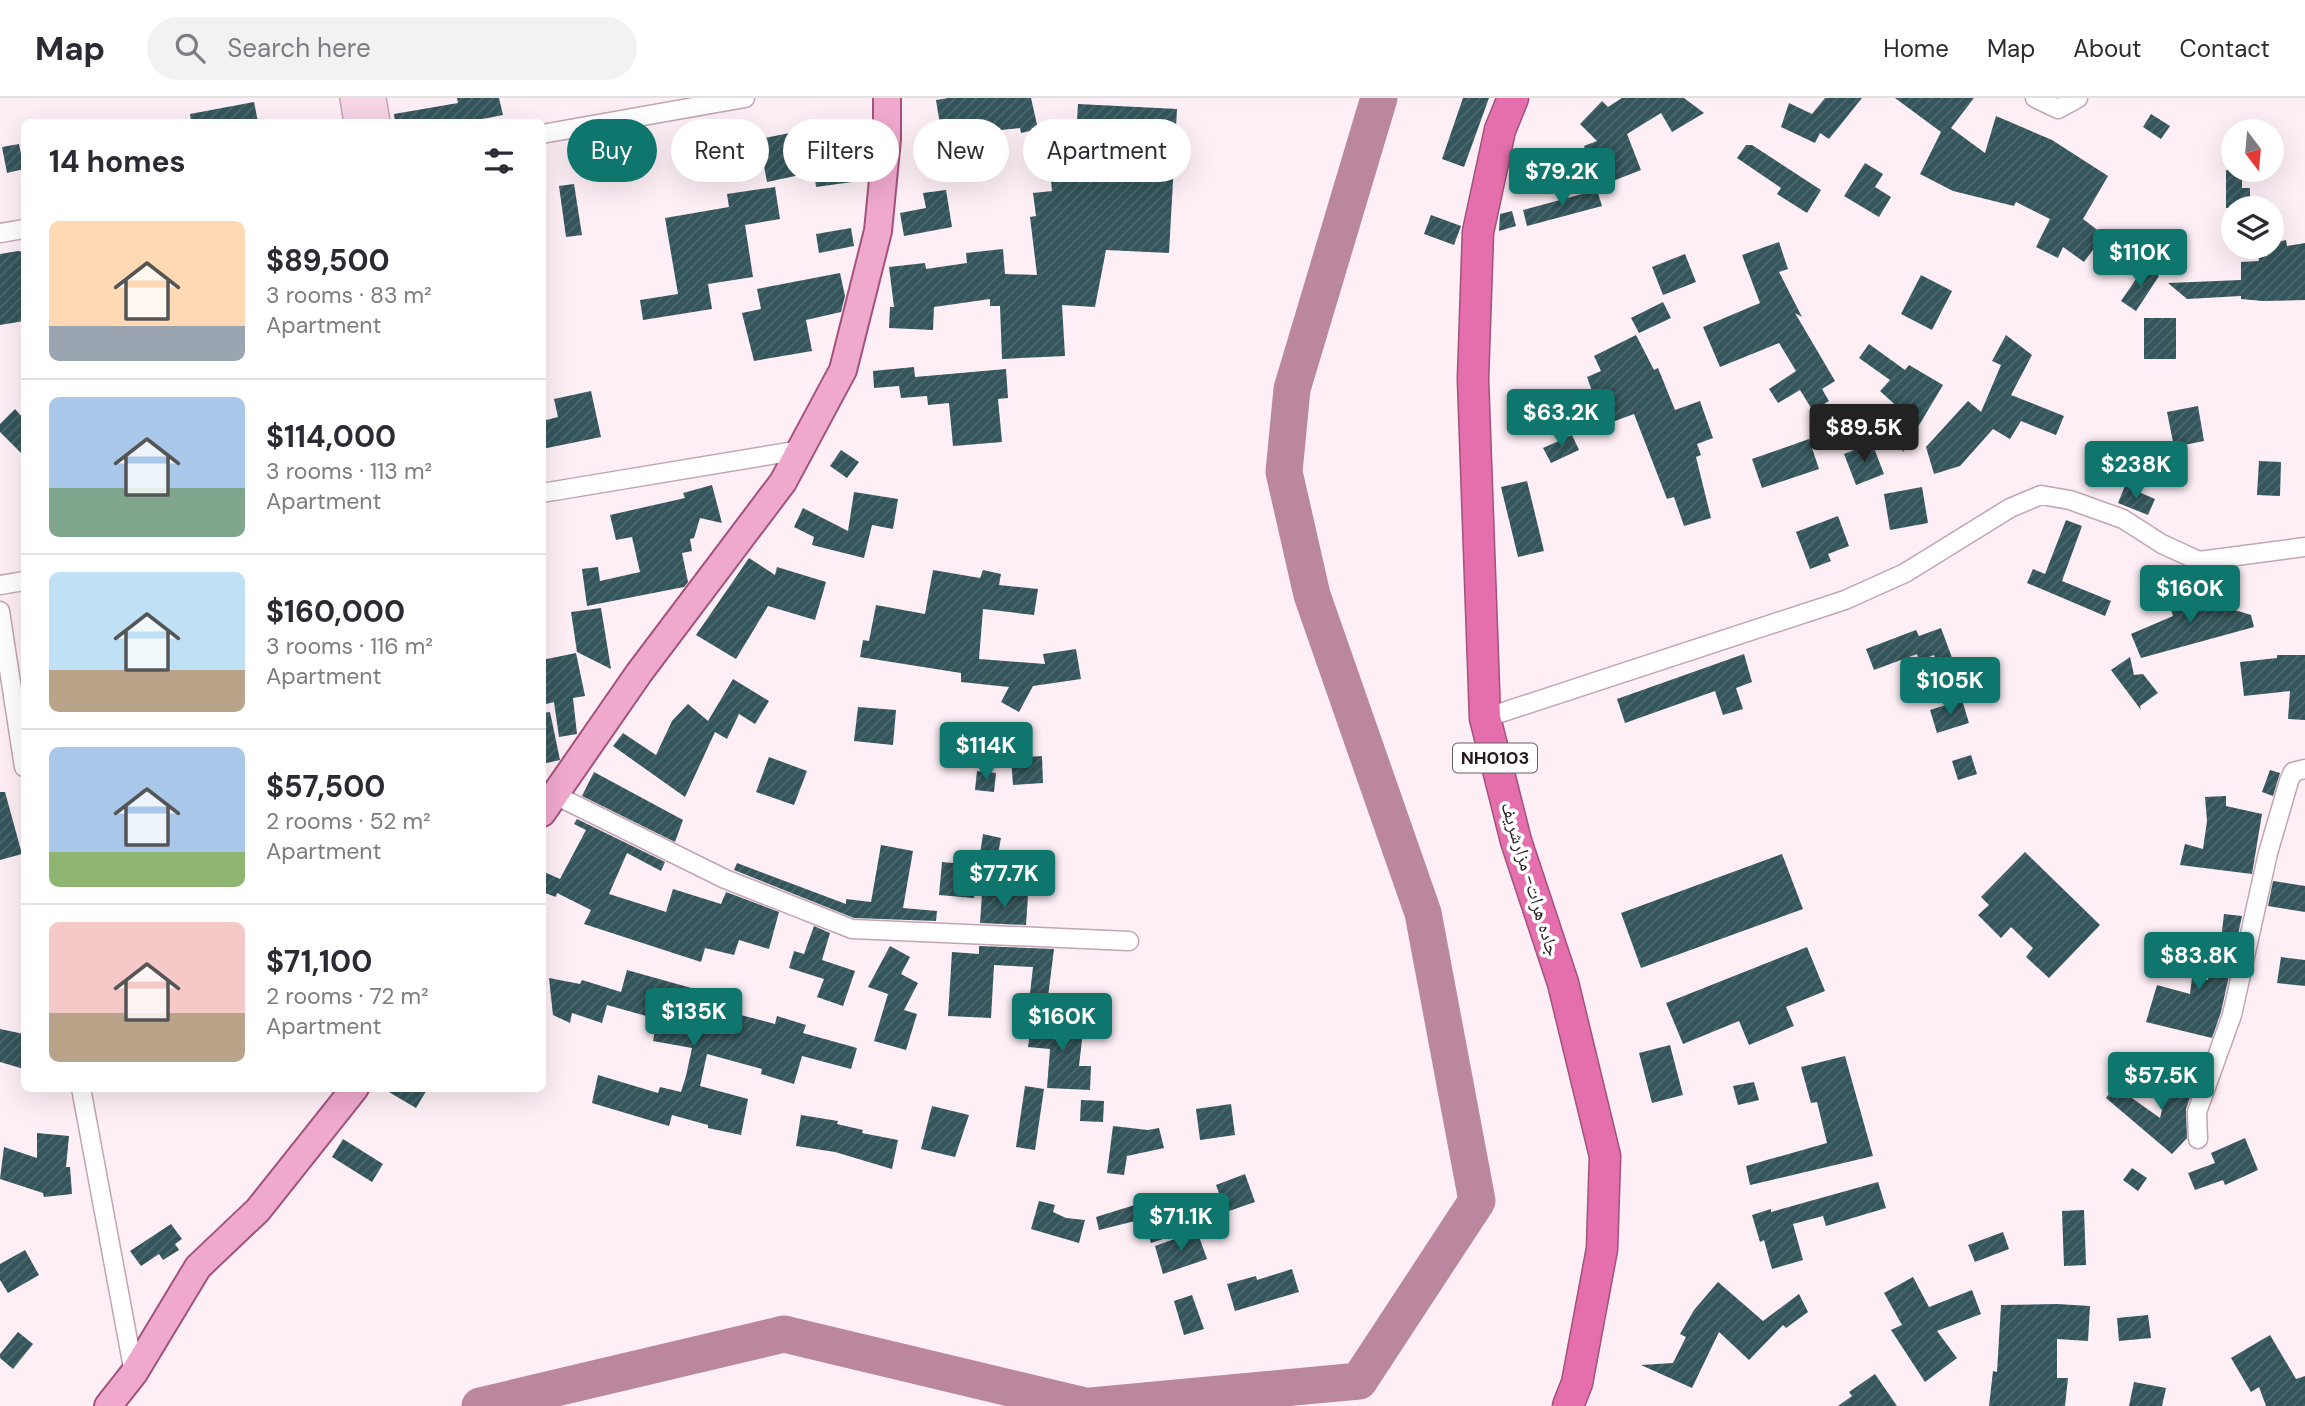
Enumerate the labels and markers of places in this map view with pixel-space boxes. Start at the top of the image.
pin: $79.2K [1505,148,1619,208]
pin: $110K [2091,230,2189,289]
pin: $63.2K [1504,390,1618,449]
pin: $89.5K [1807,404,1921,464]
pin: $238K [2087,442,2185,501]
pin: $160K [2141,566,2239,625]
pin: $105K [1901,658,1999,717]
pin: $114K [937,722,1035,782]
pin: $77.7K [947,850,1061,910]
pin: $83.8K [2142,932,2256,992]
pin: $135K [645,988,743,1048]
pin: $160K [1013,993,1111,1053]
pin: $57.5K [2104,1052,2218,1112]
pin: $71.1K [1124,1194,1238,1253]

